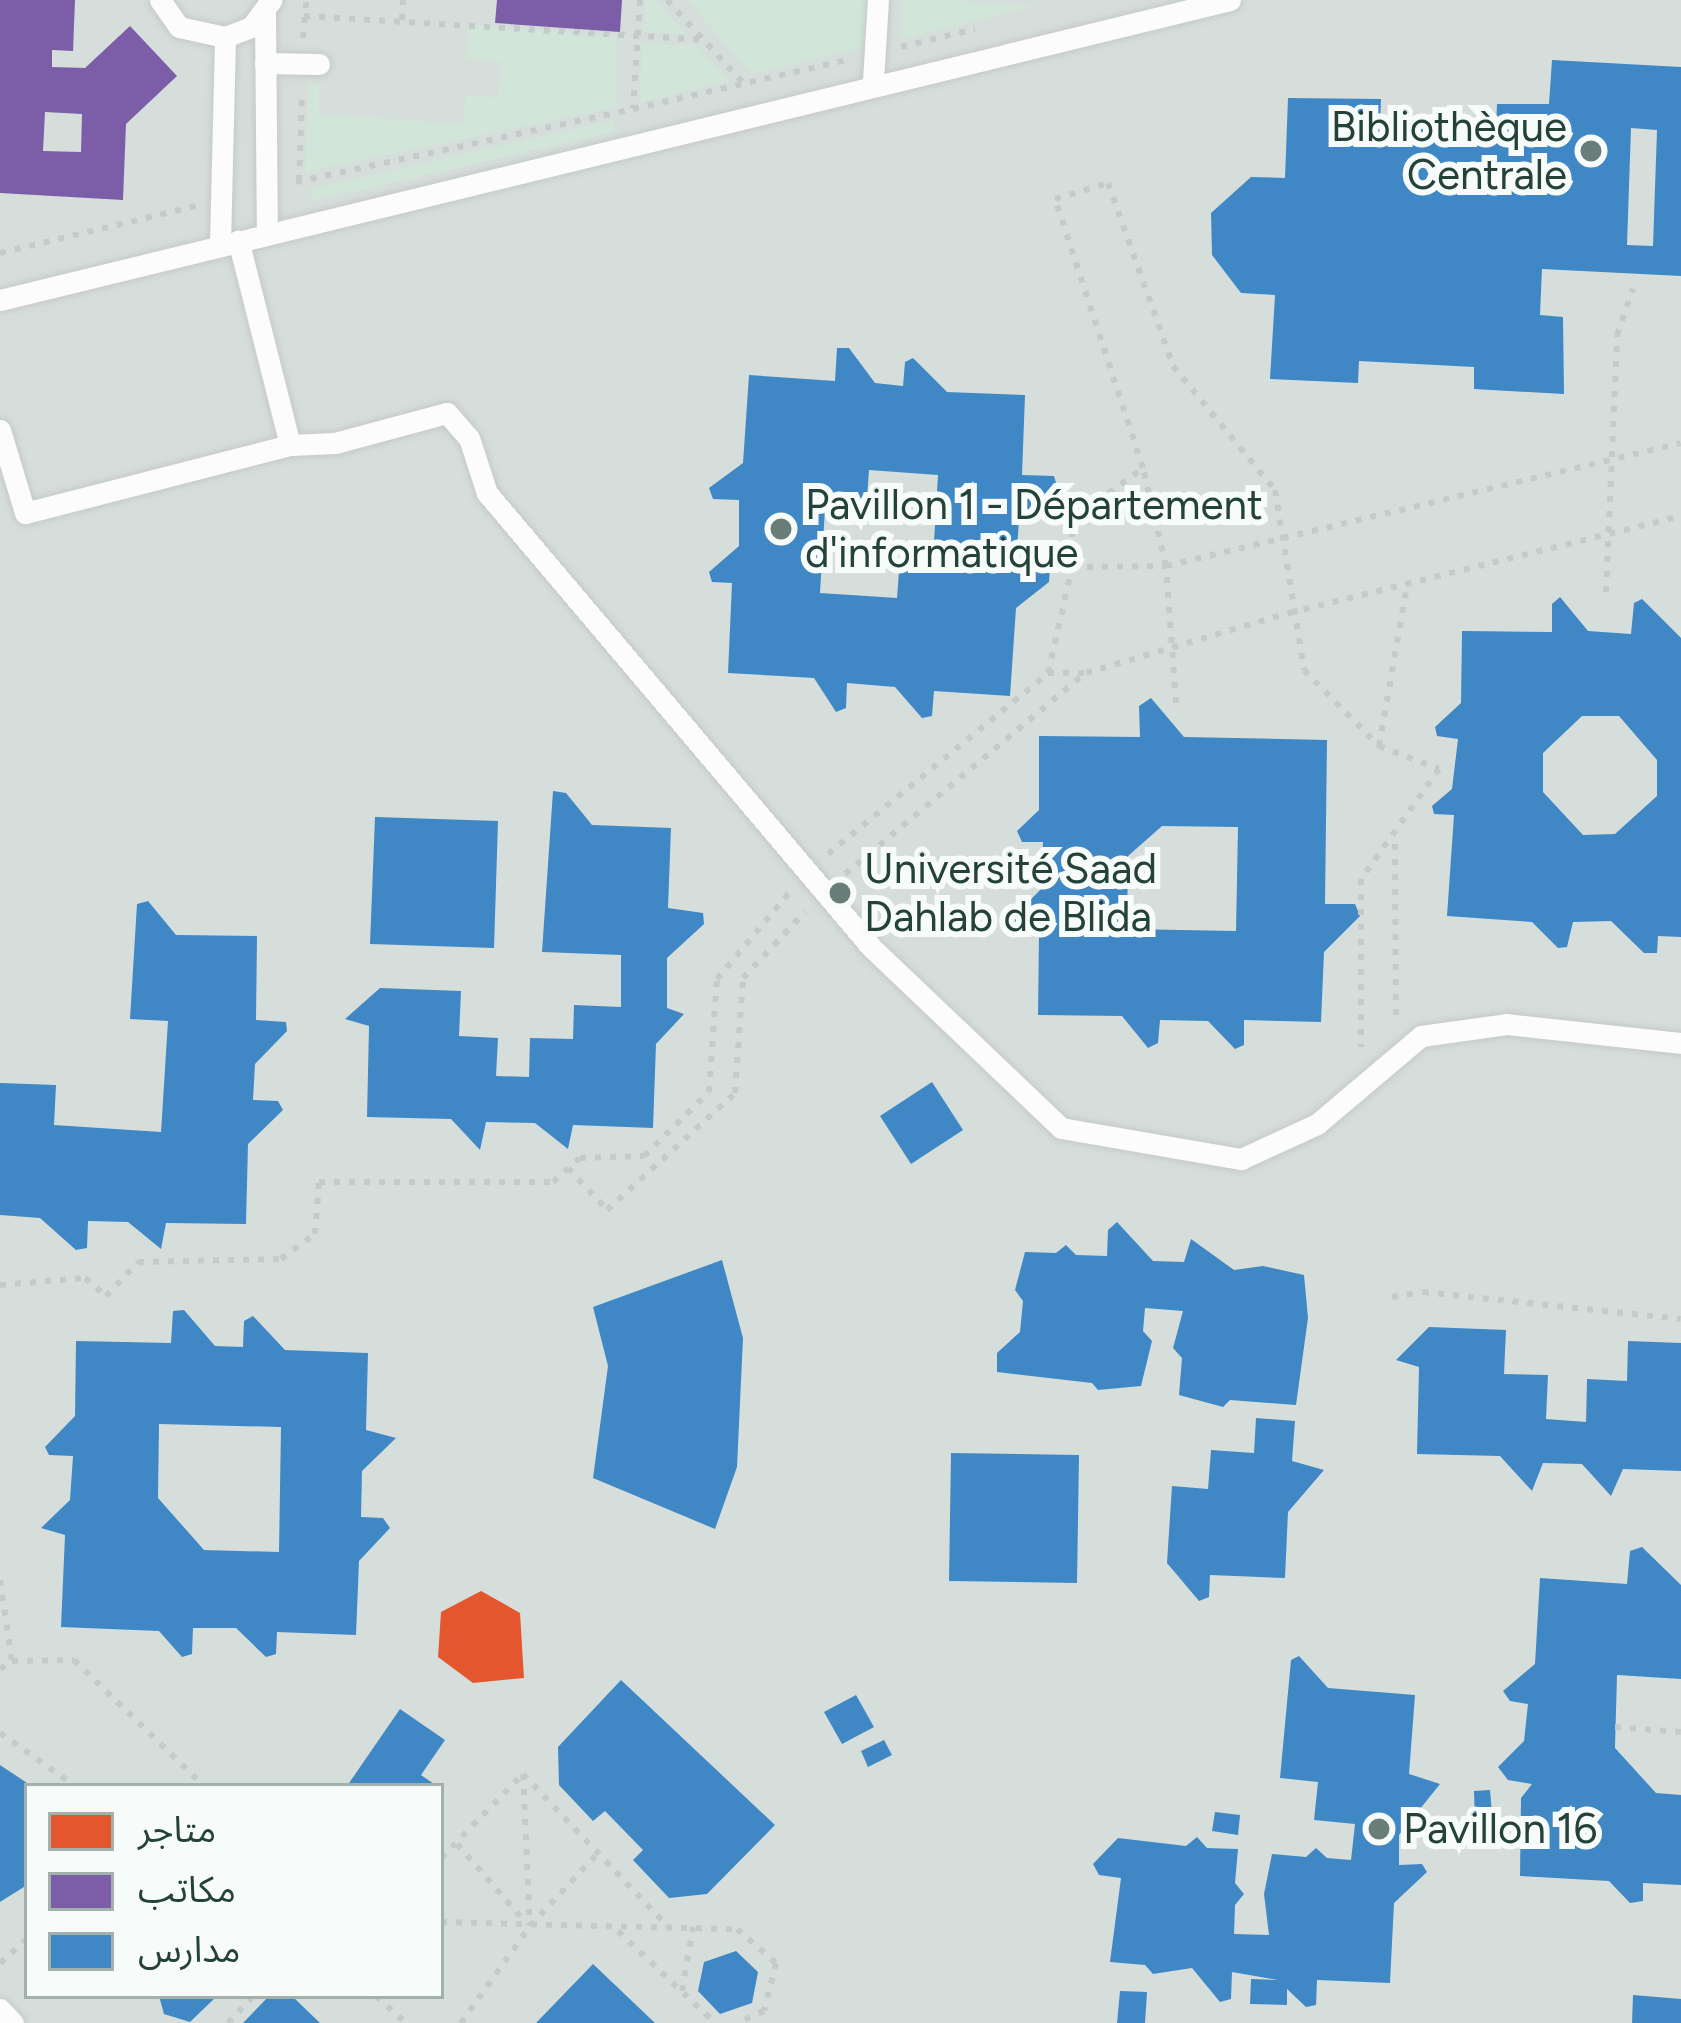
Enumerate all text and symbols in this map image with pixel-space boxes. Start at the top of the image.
place label: Bibliothèque Centrale [1331,102,1567,201]
marker: Bibliothèque Centrale [1578,138,1604,164]
place label: Pavillon 1 - Département d'informatique [805,480,1263,578]
marker: Pavillon 1 - Département d'informatique [768,516,794,542]
place label: Université Saad Dahlab de Blida [864,844,1157,942]
marker: Université Saad Dahlab de Blida [827,880,853,906]
legend [24,1783,444,1999]
place label: Pavillon 16 [1403,1804,1597,1854]
text: متاجر [138,1808,216,1851]
marker: Pavillon 16 [1366,1816,1392,1842]
text: مكاتب [138,1868,236,1911]
text: مدارس [138,1928,240,1971]

